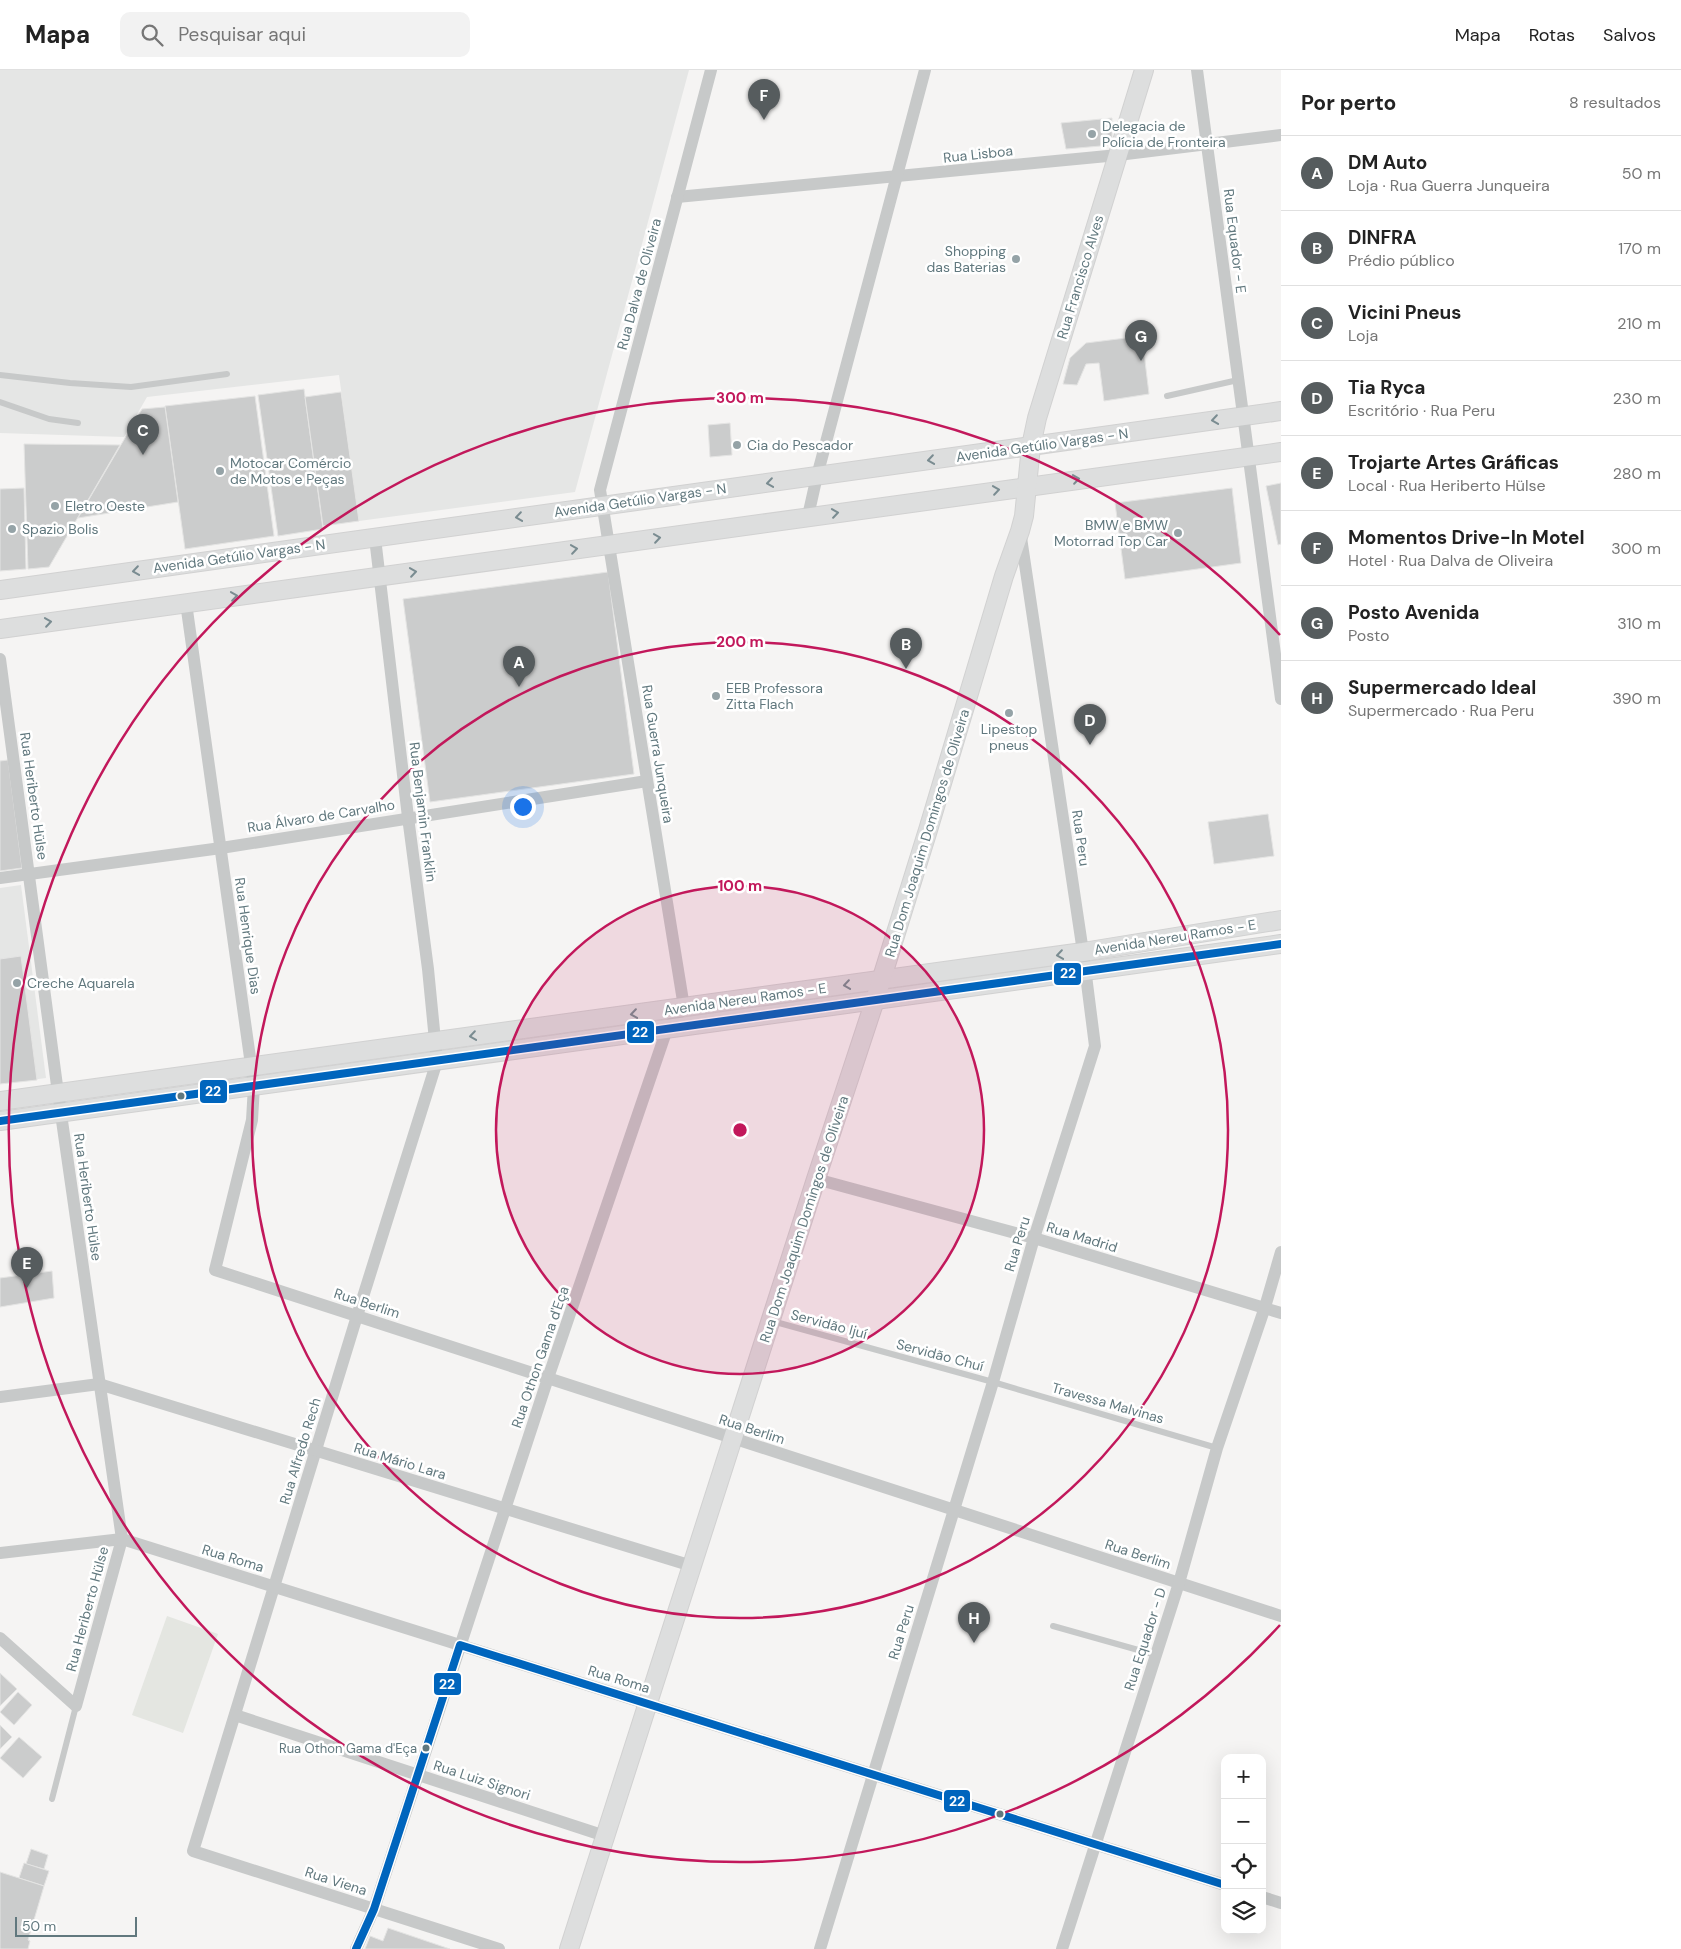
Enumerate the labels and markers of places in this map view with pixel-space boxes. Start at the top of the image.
pin: F [748,79,780,120]
place label: Delegacia de Polícia de Fronteira [1102,117,1226,151]
marker: Delegacia de Polícia de Fronteira [1086,128,1098,140]
place label: Shopping das Baterias [927,242,1006,276]
marker: Shopping das Baterias [1010,253,1022,265]
pin: G [1125,320,1157,361]
pin: C [127,414,159,455]
place label: Cia do Pescador [747,436,853,454]
marker: Cia do Pescador [731,439,743,451]
place label: Motocar Comércio de Motos e Peças [230,454,351,488]
marker: Motocar Comércio de Motos e Peças [214,465,226,477]
place label: Eletro Oeste [65,497,145,515]
marker: Eletro Oeste [49,500,61,512]
place label: BMW e BMW Motorrad Top Car [1054,516,1168,550]
place label: Spazio Bolis [22,520,99,538]
marker: Spazio Bolis [6,523,18,535]
marker: BMW e BMW Motorrad Top Car [1172,527,1184,539]
pin: B [890,628,922,669]
pin: A [503,646,535,687]
place label: EEB Professora Zitta Flach [726,679,823,713]
marker: EEB Professora Zitta Flach [710,690,722,702]
pin: D [1074,704,1106,745]
marker: Lipestop pneus [1003,707,1015,719]
place label: Lipestop pneus [981,720,1037,754]
place label: Creche Aquarela [27,974,135,992]
marker: Creche Aquarela [11,977,23,989]
unlabelled marker [176,1091,186,1101]
centre of rings [731,1121,749,1139]
pin: E [11,1247,43,1288]
pin: H [958,1602,990,1643]
place label: Rua Othon Gama d'Eça [279,1740,417,1757]
marker: Rua Othon Gama d'Eça [421,1743,431,1753]
unlabelled marker [995,1809,1005,1819]

